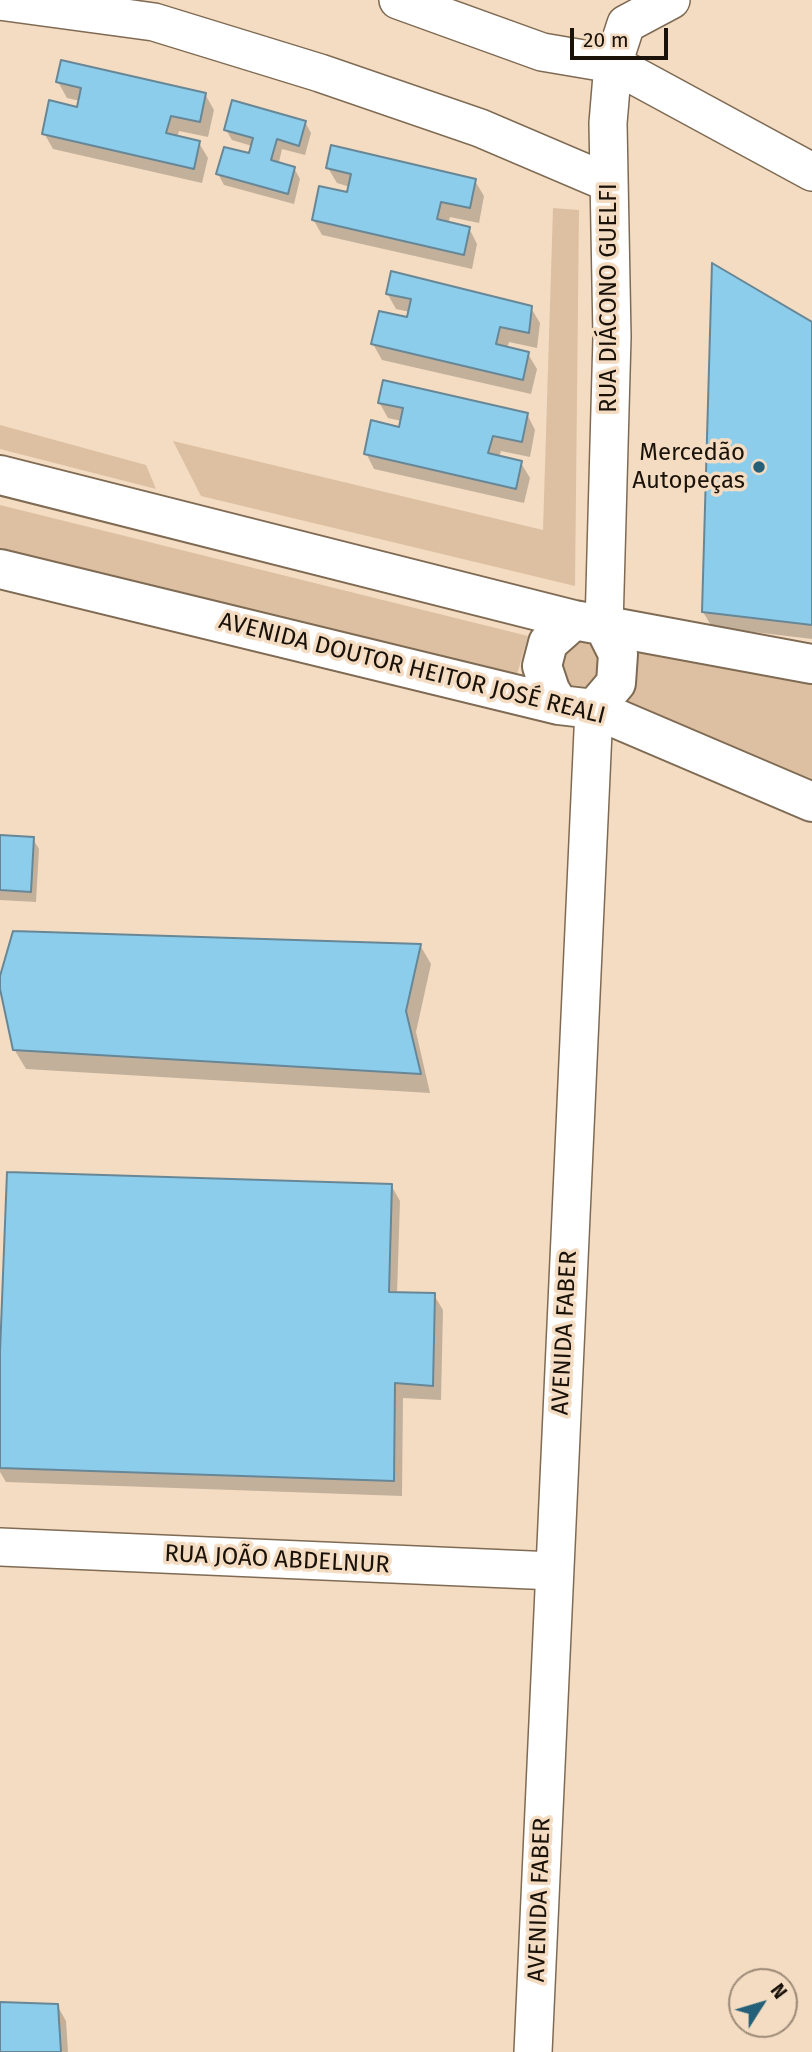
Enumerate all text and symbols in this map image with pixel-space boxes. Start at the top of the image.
scale bar [574,14,672,58]
text: 20 m [583,27,629,53]
street label: RUA DIÁCONO GUELFI [595,183,623,413]
place label: Mercedão Autopeças [632,439,745,495]
marker: Mercedão Autopeças [751,459,767,475]
street label: AVENIDA DOUTOR HEITOR JOSÉ REALI [216,607,608,731]
street label: AVENIDA FABER [546,1250,584,1416]
street label: RUA JOÃO ABDELNUR [164,1540,390,1580]
street label: AVENIDA FABER [523,1817,557,1983]
north arrow [728,1968,798,2038]
text: N [766,1979,792,2003]

